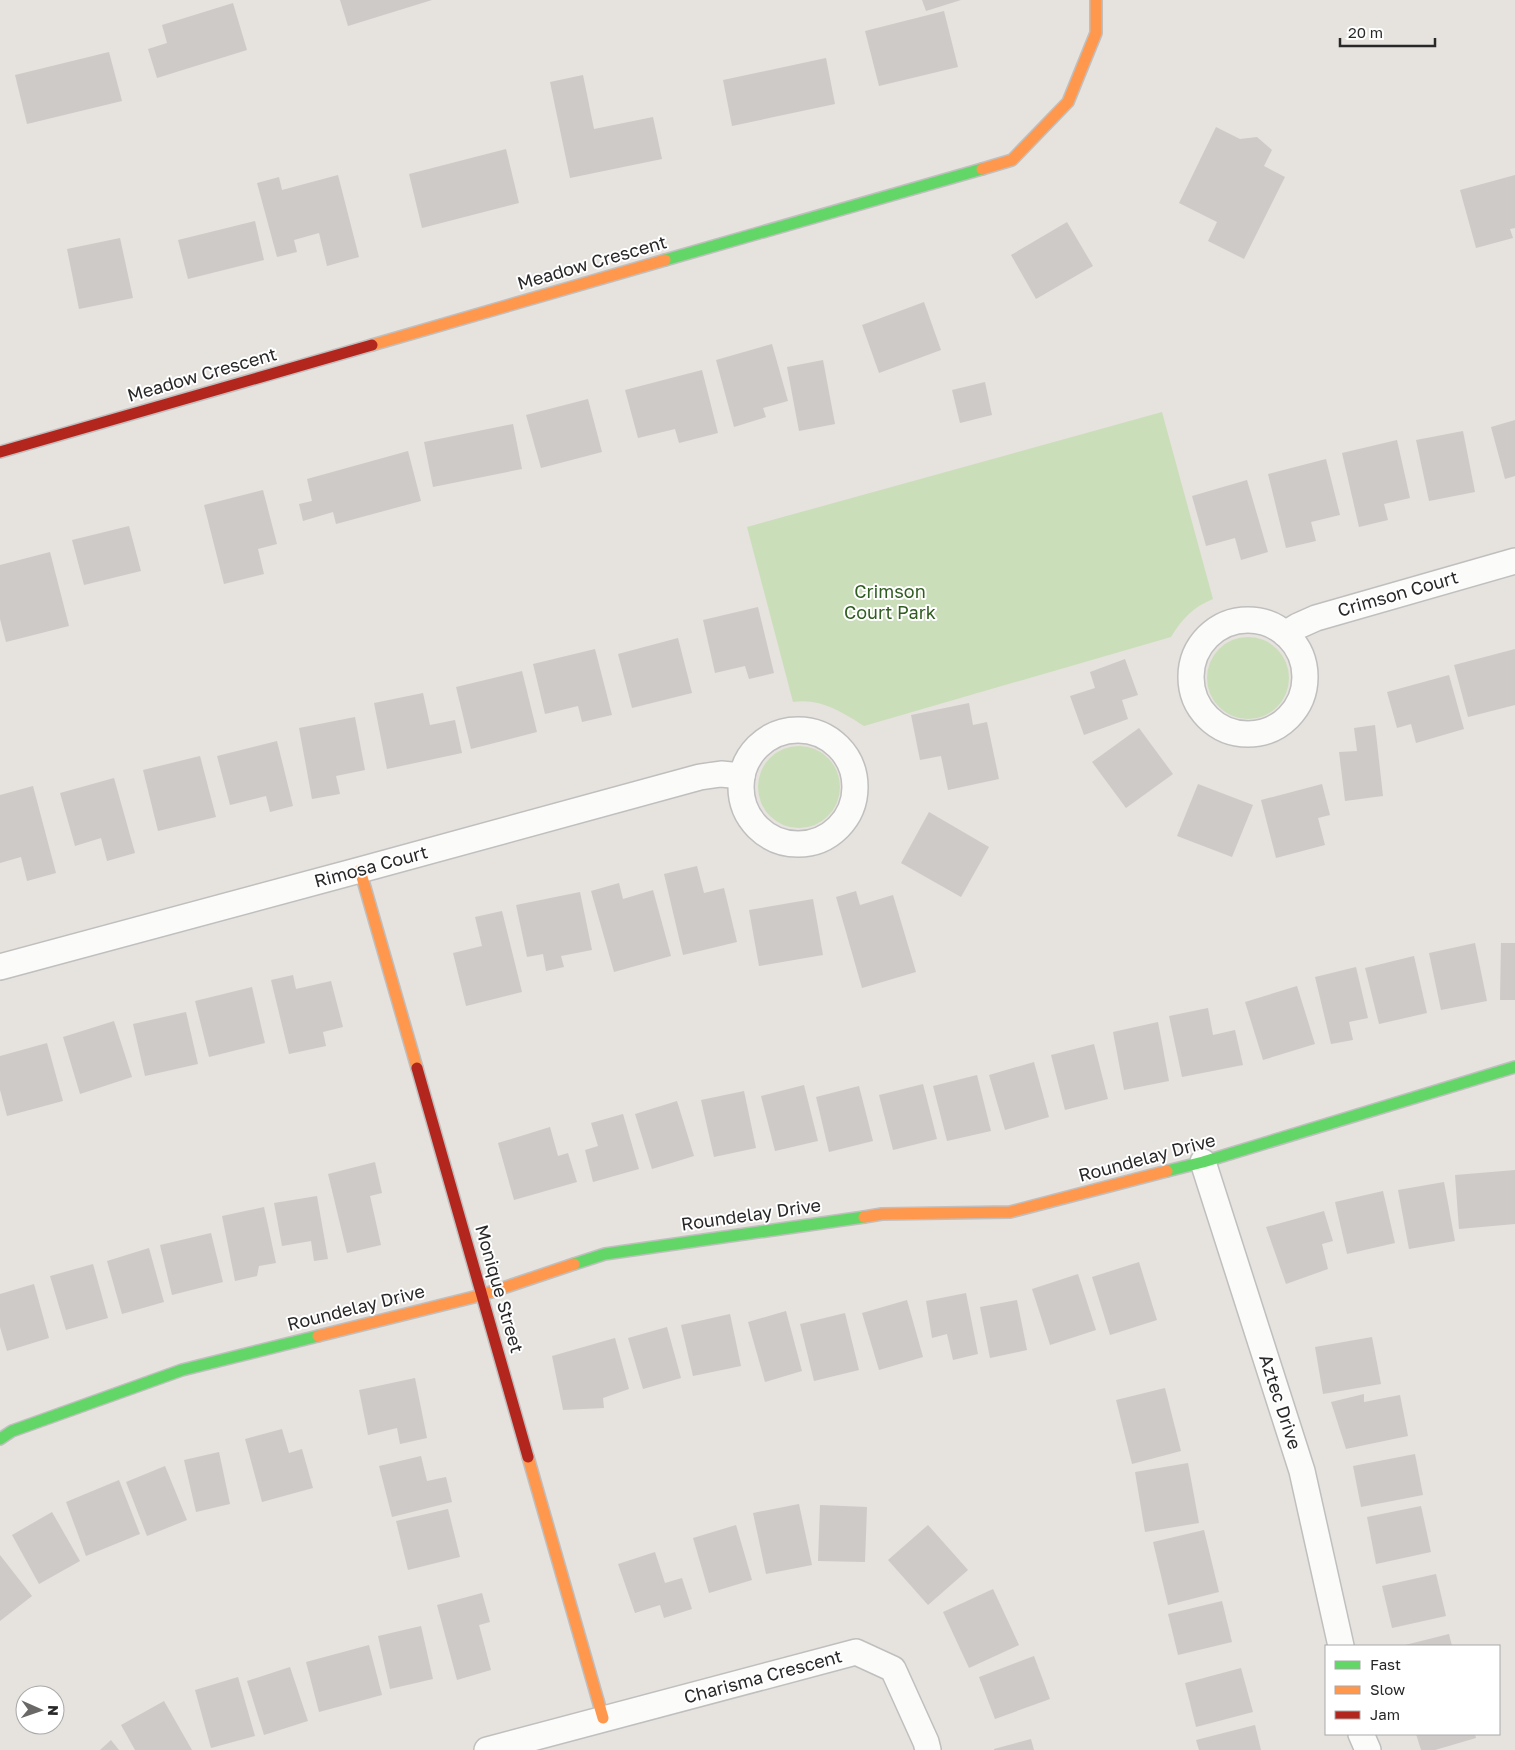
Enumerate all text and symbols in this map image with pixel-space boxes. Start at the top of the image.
scale bar [1340,15,1435,47]
text: 20 m [1348,23,1383,41]
street label: Meadow Crescent [515,230,669,294]
street label: Meadow Crescent [125,342,279,406]
street label: Crimson Court [1335,565,1461,621]
park label: Crimson Court Park [844,580,936,623]
street label: Rimosa Court [312,840,430,892]
street label: Roundelay Drive [1076,1128,1218,1186]
street label: Roundelay Drive [679,1193,822,1235]
street label: Monique Street [471,1222,529,1355]
street label: Roundelay Drive [285,1279,427,1335]
street label: Aztec Drive [1255,1352,1307,1452]
street label: Charisma Crescent [681,1644,844,1708]
legend [1325,1645,1500,1735]
text: Fast [1370,1655,1401,1673]
text: Slow [1370,1680,1405,1698]
north arrow [15,1685,65,1735]
text: N [45,1705,62,1716]
text: Jam [1370,1705,1400,1723]

